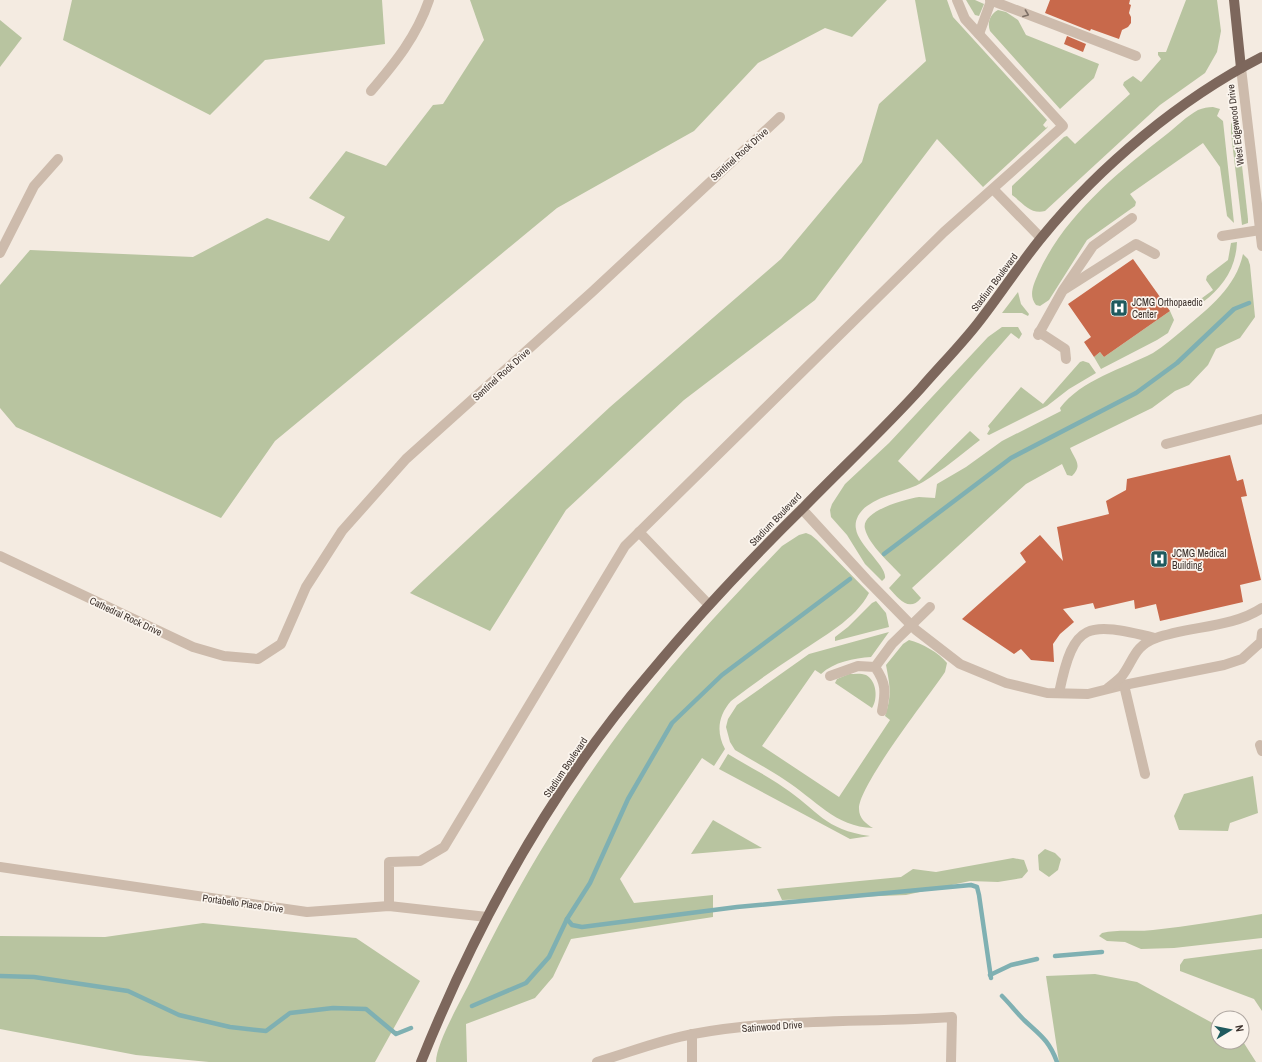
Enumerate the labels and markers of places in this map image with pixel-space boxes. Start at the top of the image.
place label: JCMG Orthopaedic Center [1132,296,1203,321]
hospital icon: JCMG Orthopaedic Center [1109,298,1129,318]
place label: JCMG Medical Building [1172,547,1226,572]
hospital icon: JCMG Medical Building [1149,549,1169,569]

